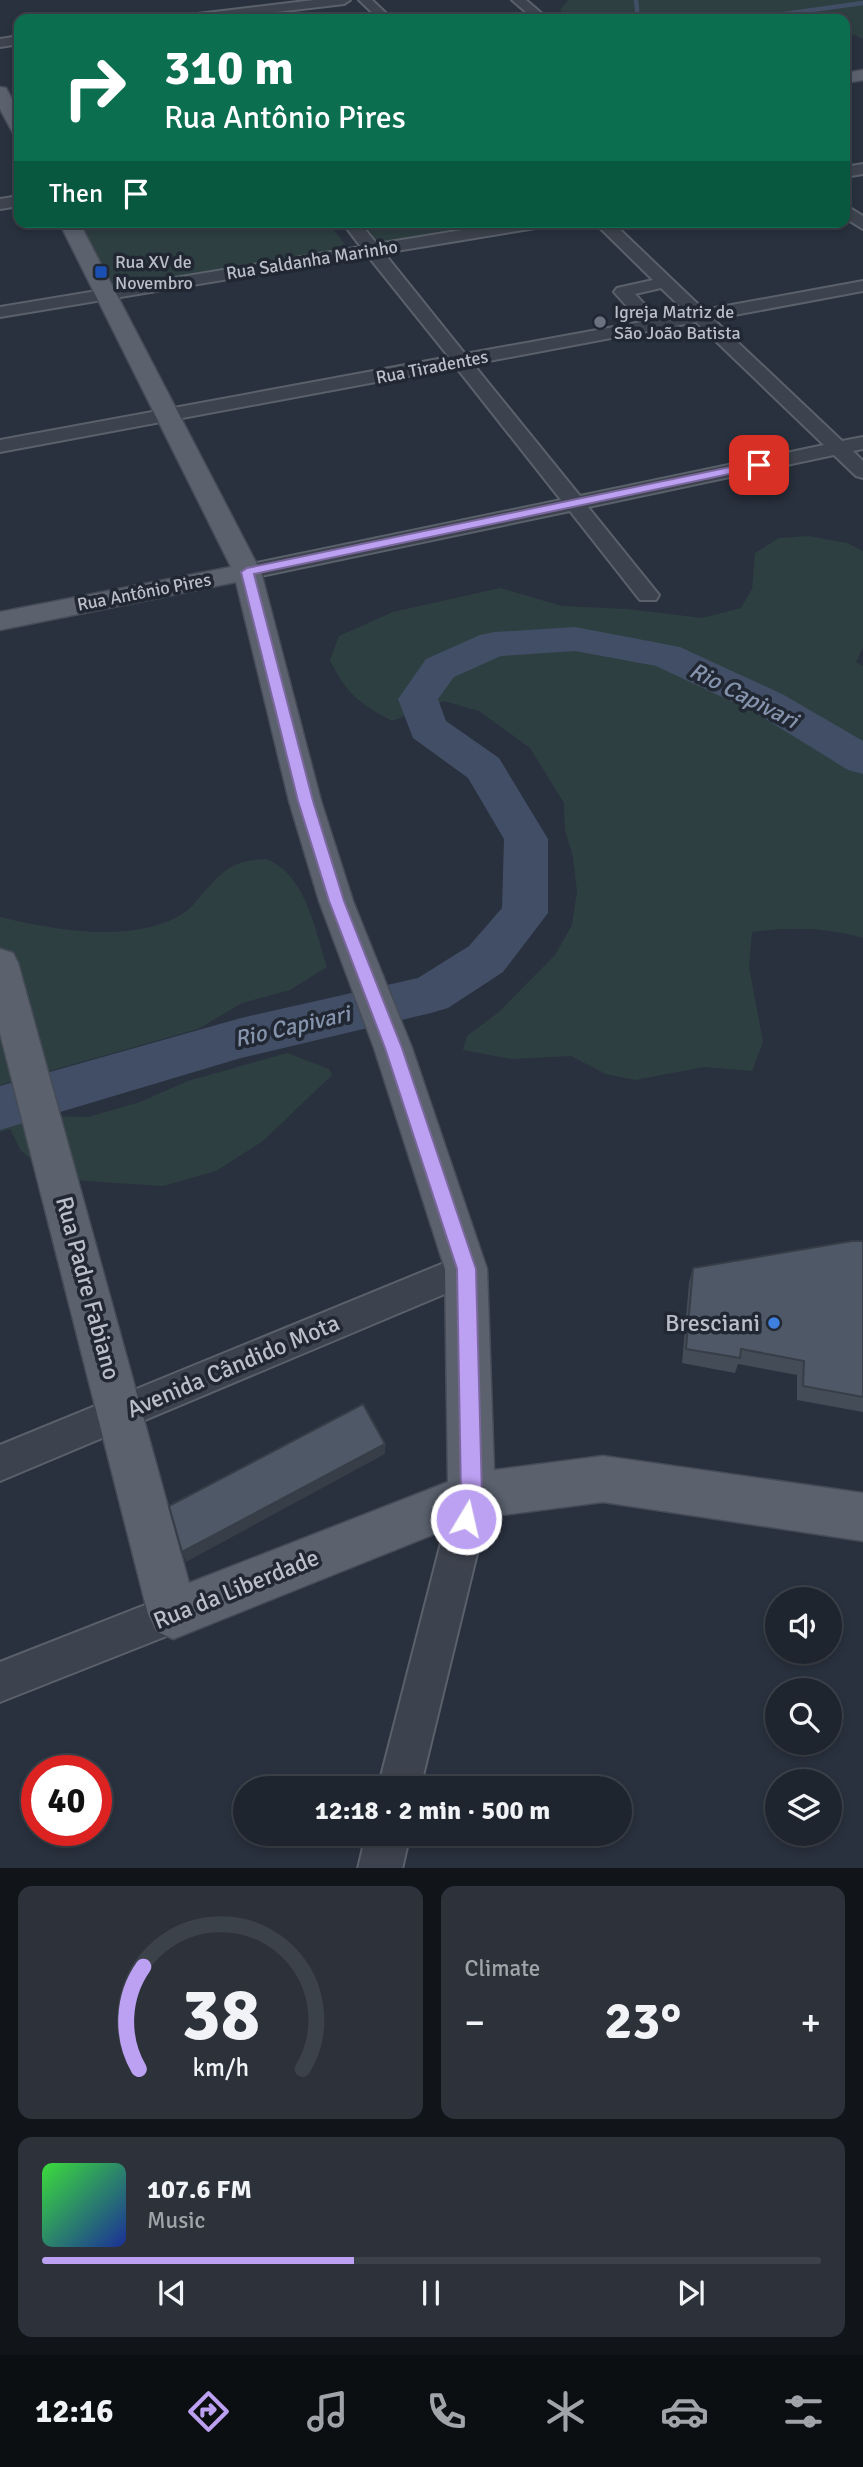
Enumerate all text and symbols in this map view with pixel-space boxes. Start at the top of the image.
text: 310 m [164,38,294,98]
icon: right [49,42,140,133]
text: Rua Antônio Pires [164,98,406,137]
icon: arrive [117,175,155,213]
text: Then [49,178,103,210]
street label: Rua Saldanha Marinho [225,236,399,284]
place label: Rua XV de Novembro [115,251,193,294]
marker: Rua XV de Novembro [93,264,109,280]
place label: Igreja Matriz de São João Batista [614,301,741,344]
marker: Igreja Matriz de São João Batista [592,314,608,330]
street label: Rua Tiradentes [374,345,490,389]
pin [729,435,789,495]
icon: arrive [740,446,778,484]
street label: Rua Antônio Pires [75,568,213,616]
water label: Rio Capivari [685,656,805,736]
water label: Rio Capivari [231,998,355,1054]
street label: Rua Padre Fabiano [49,1193,127,1383]
street label: Avenida Cândido Mota [122,1308,344,1424]
place label: Bresciani [665,1308,760,1338]
marker: Bresciani [766,1315,782,1331]
position arrow [429,1482,503,1556]
street label: Rua da Liberdade [149,1542,323,1636]
map controls [765,1587,842,1846]
button: sound [765,1587,842,1664]
button: search [765,1678,842,1755]
speed limit sign: 40 [21,1755,112,1846]
button: layers [765,1769,842,1846]
text: 12:18 · 2 min · 500 m [315,1795,550,1827]
text: Climate [465,1954,540,1983]
text: 38 [181,1971,260,2060]
text: 23° [604,1989,681,2053]
text: − [465,1999,485,2046]
text: + [800,1999,821,2046]
text: km/h [192,2051,249,2082]
text: 107.6 FM [147,2174,252,2206]
text: Music [147,2206,205,2235]
icon: previous [153,2274,191,2312]
icon: pause [412,2274,450,2312]
icon: next [672,2274,710,2312]
icon: directions [184,2387,233,2436]
icon: music [303,2387,352,2436]
icon: phone [422,2387,471,2436]
icon: climate [541,2387,590,2436]
icon: car [660,2387,709,2436]
icon: filters [779,2387,828,2436]
text: 12:16 [35,2392,114,2431]

